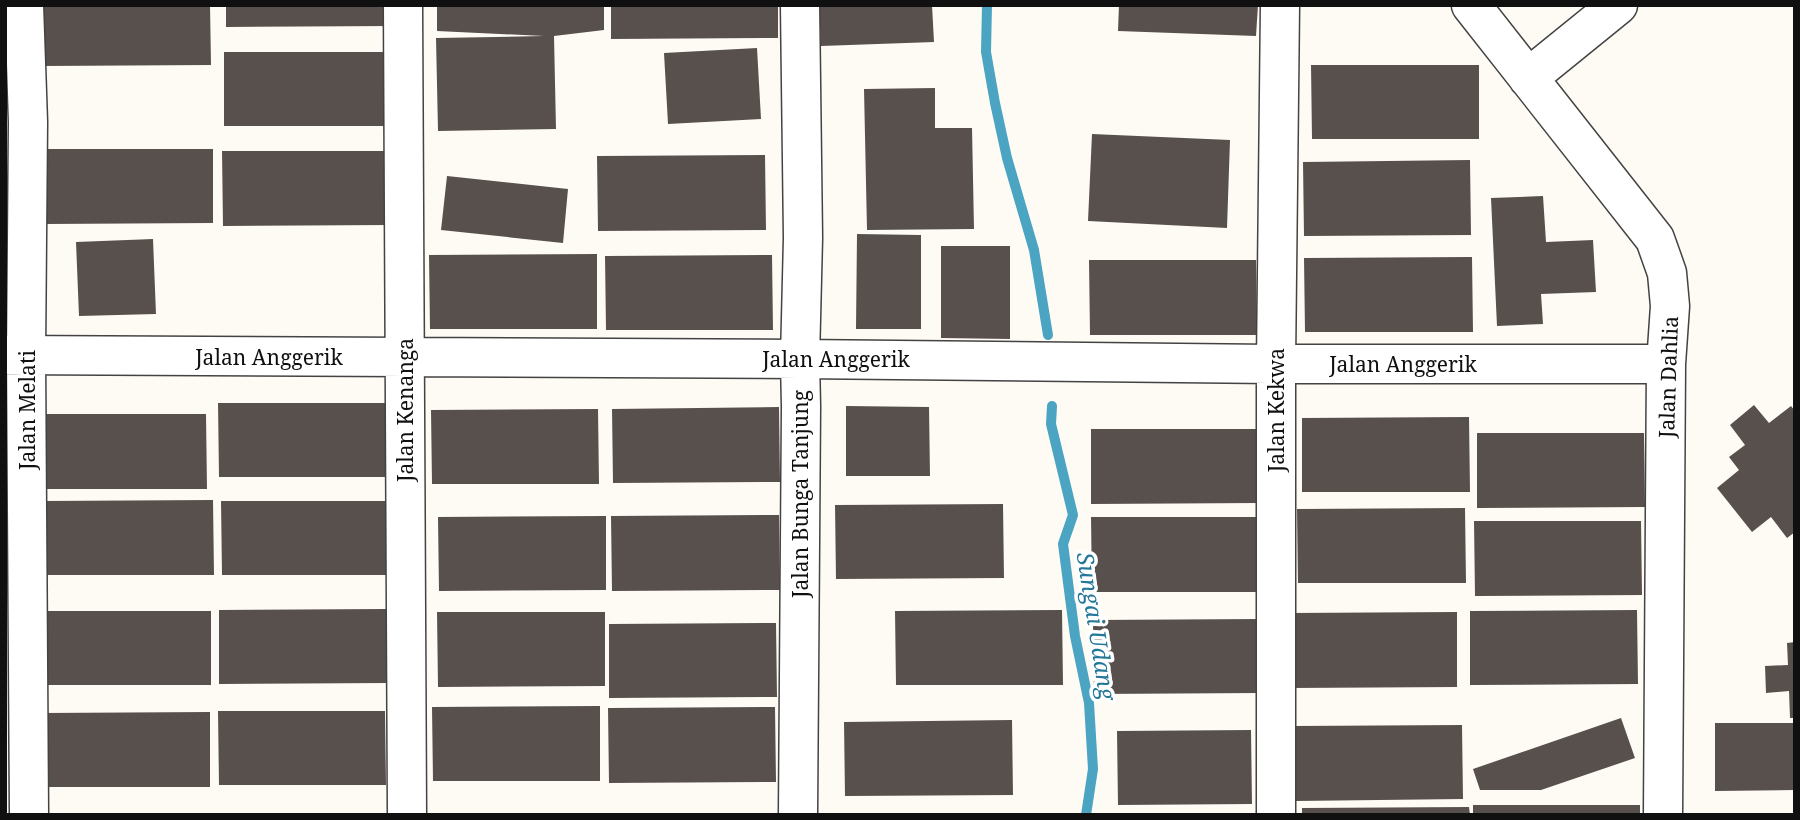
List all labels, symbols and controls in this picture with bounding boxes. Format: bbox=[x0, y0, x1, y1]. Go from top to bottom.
street label: Jalan Dahlia bbox=[1652, 315, 1684, 440]
street label: Jalan Kenanga bbox=[391, 338, 419, 483]
street label: Jalan Anggerik bbox=[194, 343, 344, 371]
street label: Jalan Anggerik bbox=[761, 345, 911, 373]
street label: Jalan Kekwa bbox=[1262, 348, 1290, 473]
street label: Jalan Melati bbox=[13, 350, 41, 471]
street label: Jalan Anggerik bbox=[1328, 350, 1478, 378]
street label: Jalan Bunga Tanjung bbox=[786, 389, 814, 599]
water label: Sungai Udang bbox=[1070, 550, 1125, 703]

